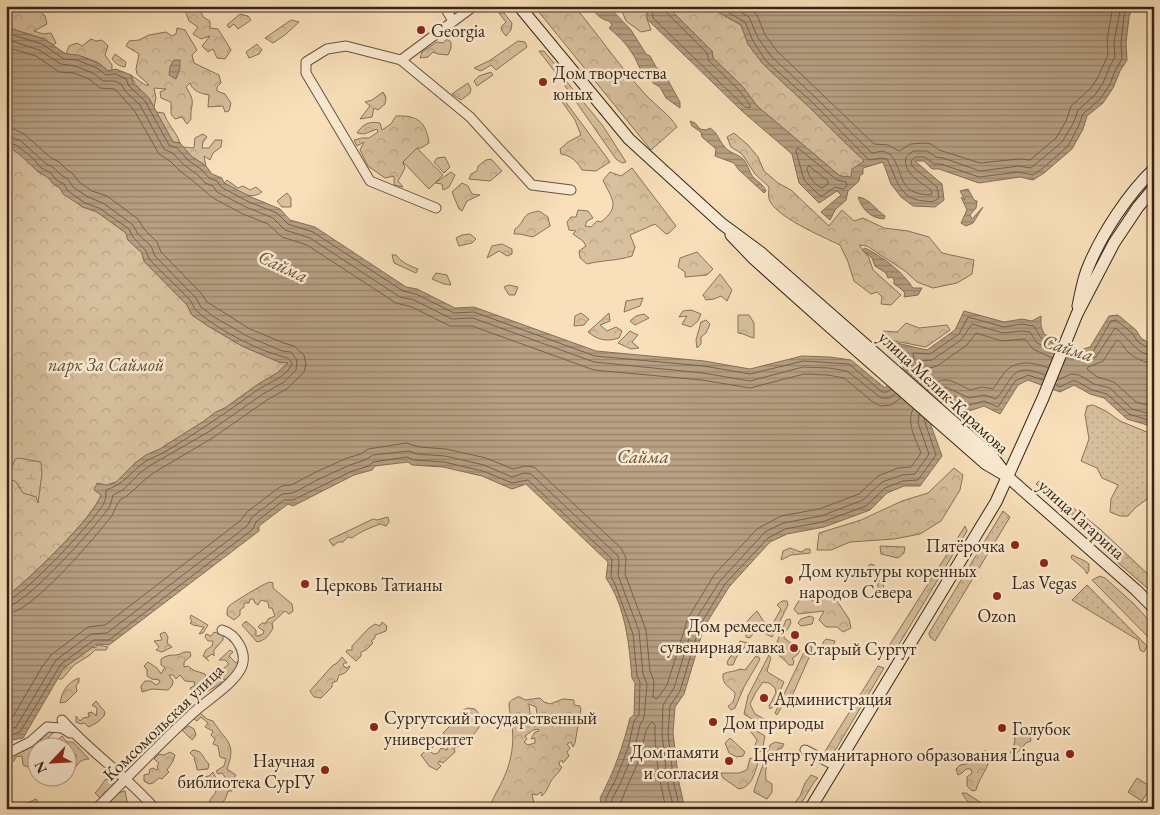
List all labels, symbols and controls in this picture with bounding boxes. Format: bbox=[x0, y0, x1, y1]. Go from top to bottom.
place label: Georgia bbox=[431, 19, 486, 42]
marker: Georgia bbox=[415, 24, 427, 36]
place label: Дом творчества юных bbox=[553, 61, 668, 105]
marker: Дом творчества юных bbox=[537, 76, 549, 88]
water label: Сайма bbox=[254, 244, 312, 288]
street label: улица Мелик-Карамова bbox=[874, 325, 1015, 459]
water label: Сайма bbox=[1039, 328, 1097, 368]
park label: парк За Саймой bbox=[48, 353, 164, 377]
water label: Сайма bbox=[617, 444, 669, 469]
street label: улица Гагарина bbox=[1034, 474, 1131, 565]
place label: Пятёрочка bbox=[926, 534, 1006, 557]
marker: Пятёрочка bbox=[1009, 539, 1021, 551]
marker: Las Vegas bbox=[1038, 557, 1050, 569]
place label: Дом культуры коренных народов Севера bbox=[799, 559, 977, 603]
place label: Las Vegas bbox=[1011, 571, 1077, 594]
place label: Церковь Татианы bbox=[315, 573, 443, 596]
marker: Дом культуры коренных народов Севера bbox=[783, 574, 795, 586]
marker: Церковь Татианы bbox=[299, 578, 311, 590]
marker: Ozon bbox=[991, 590, 1003, 602]
place label: Ozon bbox=[978, 604, 1017, 627]
place label: Дом ремесел, сувенирная лавка bbox=[660, 614, 786, 658]
marker: Дом ремесел, сувенирная лавка bbox=[789, 629, 801, 641]
place label: Старый Сургут bbox=[804, 637, 917, 660]
marker: Старый Сургут bbox=[788, 642, 800, 654]
street label: Комсомольская улица bbox=[98, 658, 229, 786]
place label: Администрация bbox=[773, 687, 892, 710]
marker: Администрация bbox=[758, 692, 770, 704]
place label: Сургутский государственный университет bbox=[384, 706, 597, 750]
place label: Дом природы bbox=[723, 711, 824, 734]
marker: Дом природы bbox=[707, 716, 719, 728]
place label: Голубок bbox=[1012, 717, 1071, 740]
marker: Сургутский государственный университет bbox=[368, 721, 380, 733]
marker: Голубок bbox=[996, 722, 1008, 734]
north arrow bbox=[28, 738, 78, 788]
place label: Дом памяти и согласия bbox=[630, 740, 719, 784]
place label: Центр гуманитарного образования Lingua bbox=[753, 743, 1061, 766]
marker: Центр гуманитарного образования Lingua bbox=[1064, 748, 1076, 760]
place label: Научная библиотека СурГУ bbox=[178, 749, 316, 793]
marker: Дом памяти и согласия bbox=[723, 755, 735, 767]
text: N bbox=[29, 758, 51, 776]
marker: Научная библиотека СурГУ bbox=[319, 764, 331, 776]

